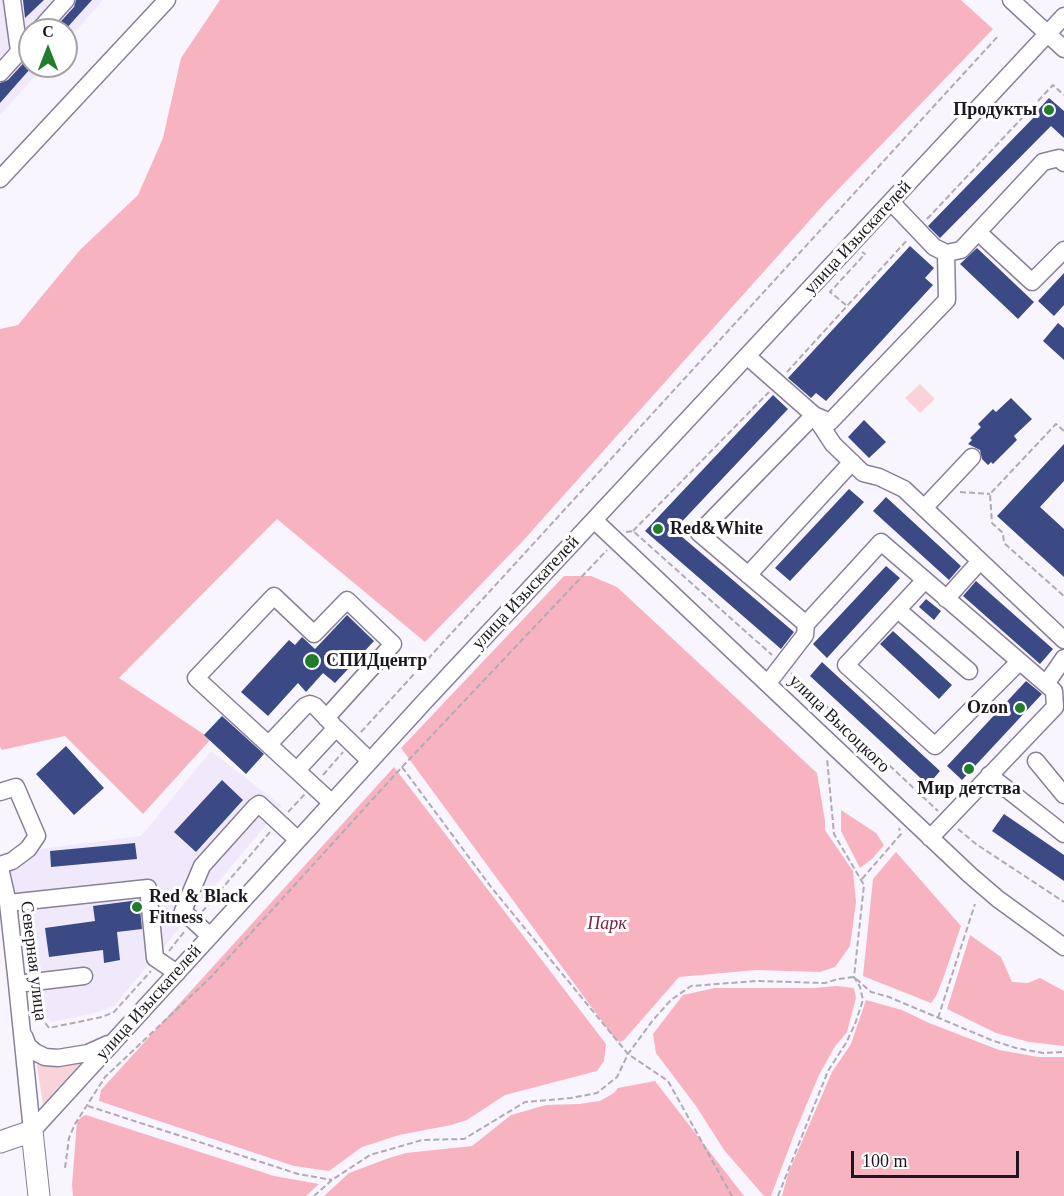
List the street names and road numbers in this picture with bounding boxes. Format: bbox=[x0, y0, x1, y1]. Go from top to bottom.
street label: улица Изыскателей bbox=[800, 177, 916, 299]
street label: улица Изыскателей bbox=[468, 532, 584, 654]
street label: улица Высоцкого bbox=[784, 670, 894, 778]
street label: Северная улица bbox=[15, 900, 51, 1022]
street label: улица Изыскателей bbox=[92, 941, 206, 1065]

